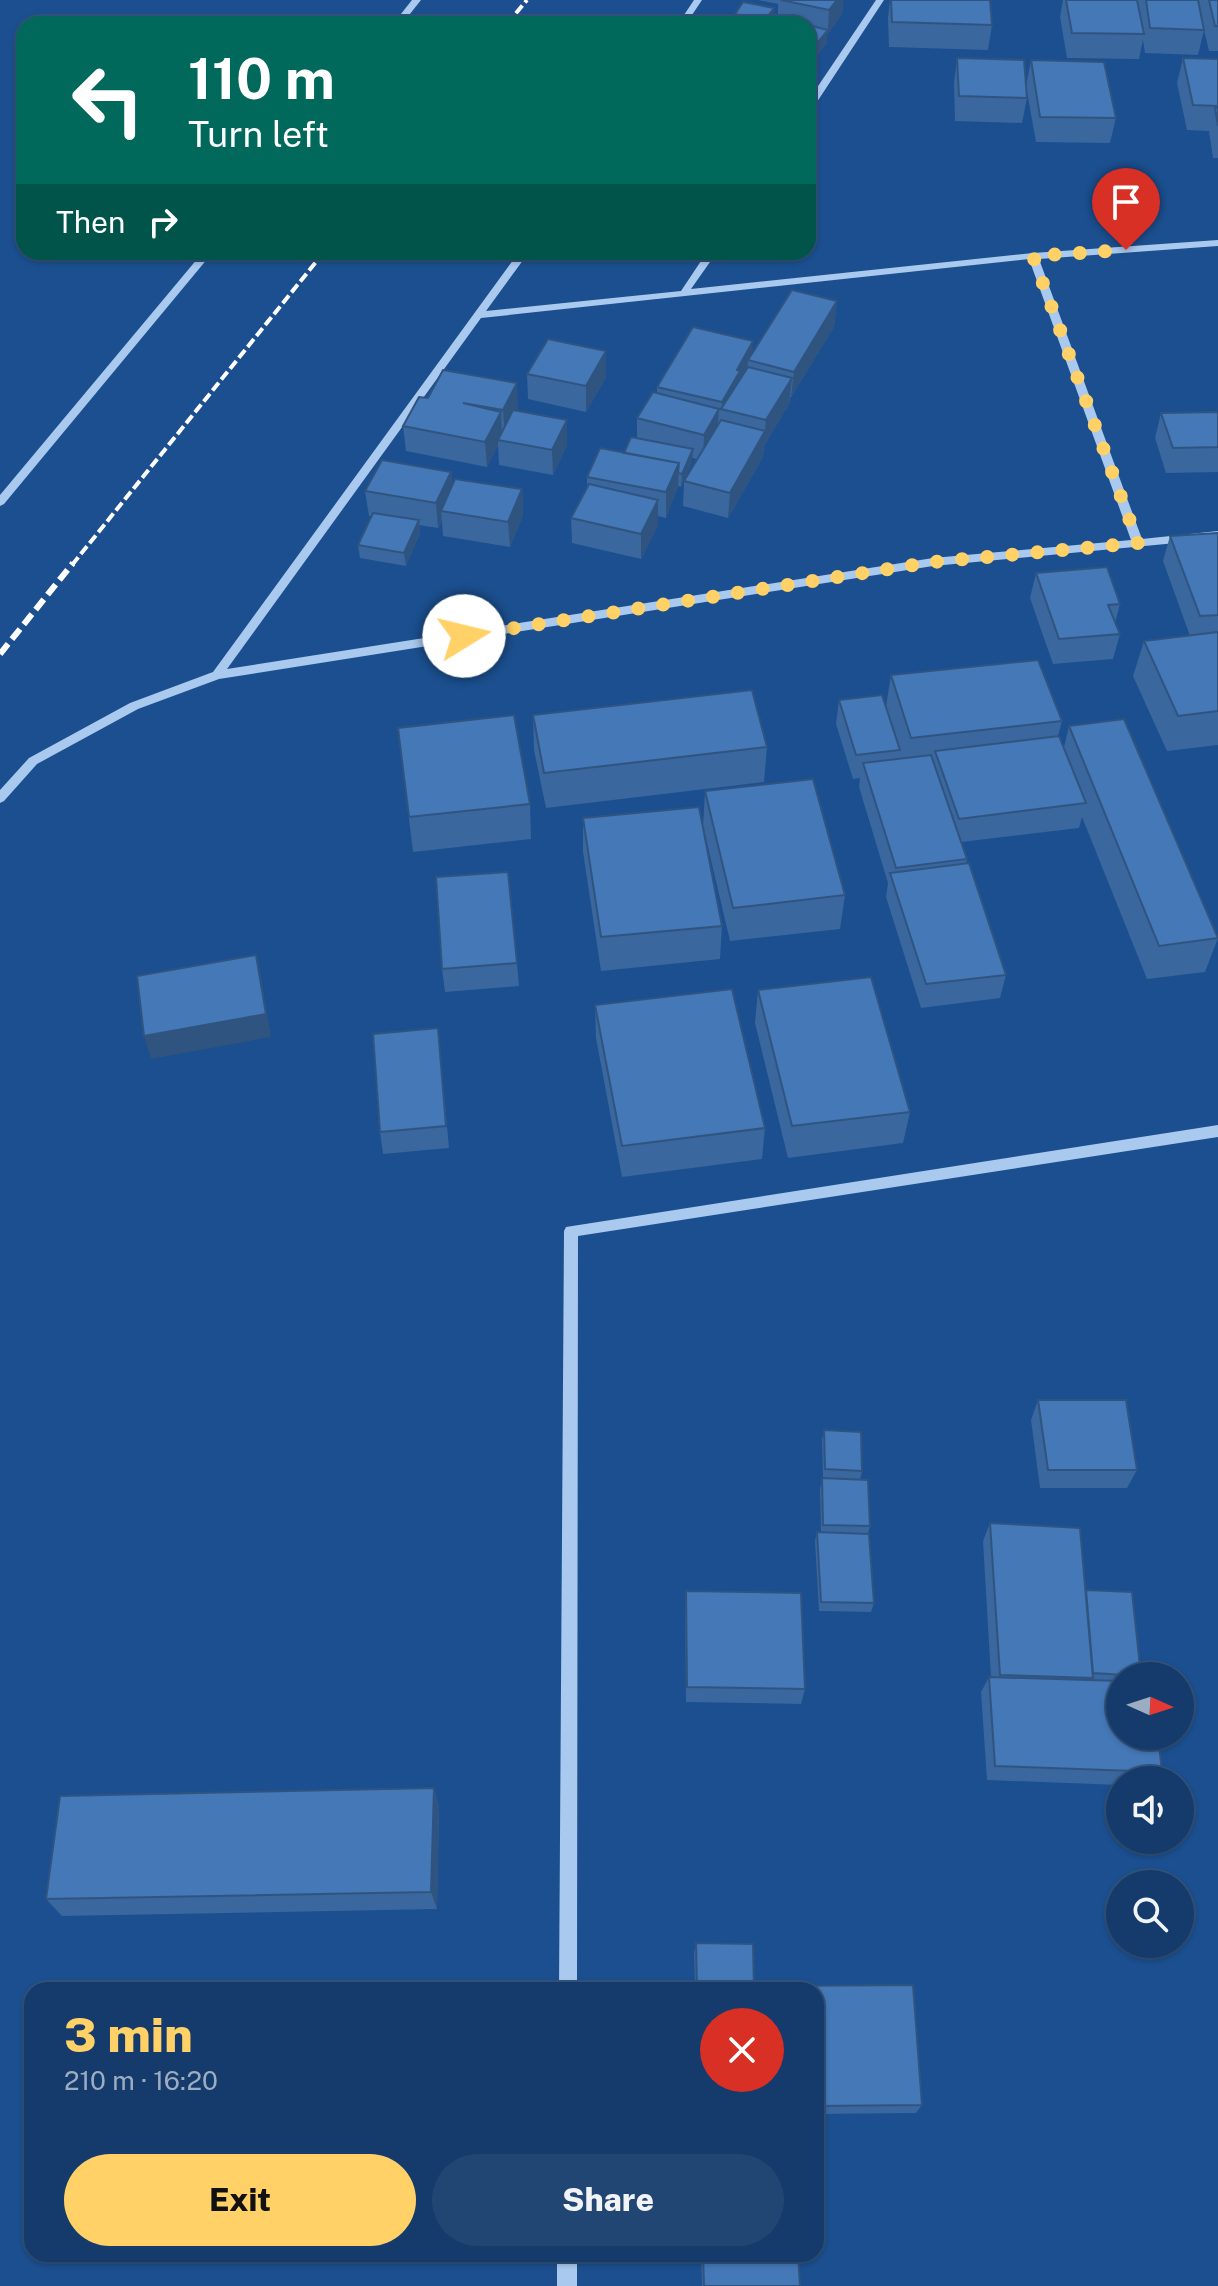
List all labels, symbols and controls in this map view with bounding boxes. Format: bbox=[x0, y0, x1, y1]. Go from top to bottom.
text: 110 m bbox=[188, 46, 335, 112]
icon: left bbox=[56, 48, 160, 152]
text: Turn left bbox=[188, 113, 329, 155]
pin bbox=[1092, 168, 1160, 250]
icon: arrive bbox=[1104, 180, 1148, 224]
icon: right bbox=[141, 200, 185, 244]
text: Then bbox=[56, 204, 125, 240]
position arrow bbox=[422, 594, 506, 678]
north arrow bbox=[1106, 1662, 1194, 1750]
map controls bbox=[1106, 1662, 1194, 1958]
button: sound bbox=[1106, 1766, 1194, 1854]
button: search bbox=[1106, 1870, 1194, 1958]
text: 3 min bbox=[64, 2006, 193, 2063]
button: close bbox=[700, 2008, 784, 2092]
text: 210 m · 16:20 bbox=[64, 2065, 218, 2096]
button: Exit bbox=[64, 2154, 416, 2246]
button: Share bbox=[432, 2154, 784, 2246]

